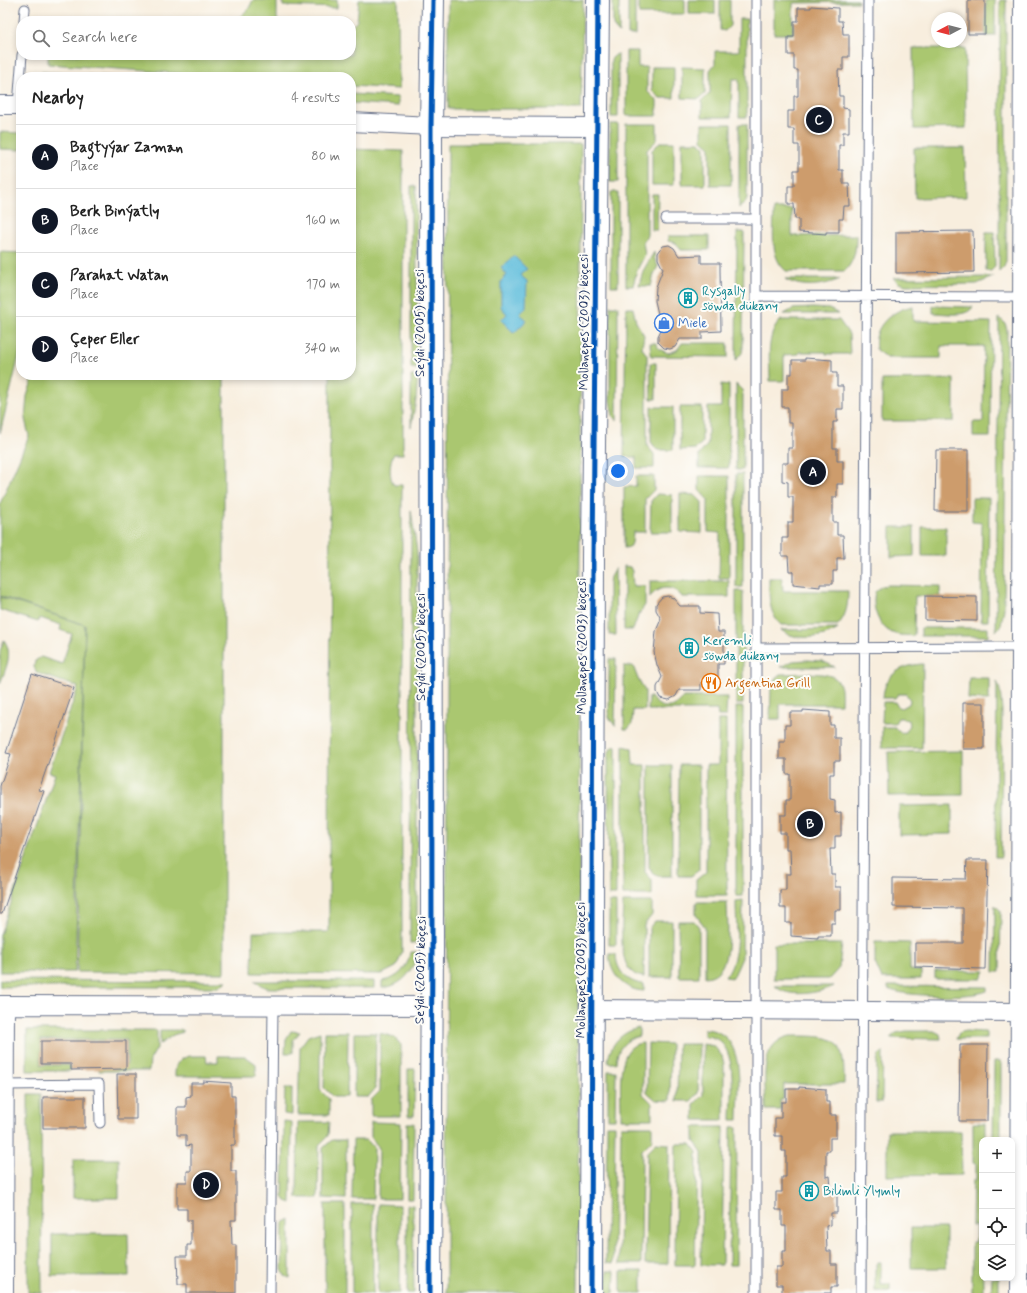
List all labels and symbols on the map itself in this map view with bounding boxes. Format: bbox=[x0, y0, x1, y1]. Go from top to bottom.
north arrow bbox=[931, 12, 967, 48]
pin: C bbox=[806, 105, 832, 135]
street label: Mollanepes (2003) köçesi bbox=[576, 254, 593, 390]
street label: Seýdi (2005) köçesi bbox=[412, 269, 429, 377]
place label: Rysgally söwda dükany bbox=[702, 283, 778, 315]
building icon: Rysgally söwda dükany bbox=[677, 287, 699, 309]
shop icon: Miele bbox=[653, 312, 675, 334]
place label: Miele bbox=[678, 315, 708, 332]
pin: A bbox=[800, 457, 826, 487]
your location bbox=[608, 461, 628, 481]
street label: Mollanepes (2003) köçesi bbox=[574, 578, 591, 714]
street label: Seýdi (2005) köçesi bbox=[413, 593, 430, 701]
place label: Keremli söwda dükany bbox=[703, 633, 779, 665]
building icon: Keremli söwda dükany bbox=[678, 637, 700, 659]
restaurant icon: Argentina Grill bbox=[700, 672, 722, 694]
place label: Argentina Grill bbox=[725, 675, 810, 694]
pin: B bbox=[797, 809, 823, 839]
street label: Mollanepes (2003) köçesi bbox=[573, 902, 590, 1038]
street label: Seýdi (2005) köçesi bbox=[412, 916, 430, 1024]
pin: D bbox=[193, 1170, 219, 1200]
building icon: Bilimli Ylymly bbox=[798, 1180, 820, 1202]
place label: Bilimli Ylymly bbox=[823, 1183, 900, 1200]

